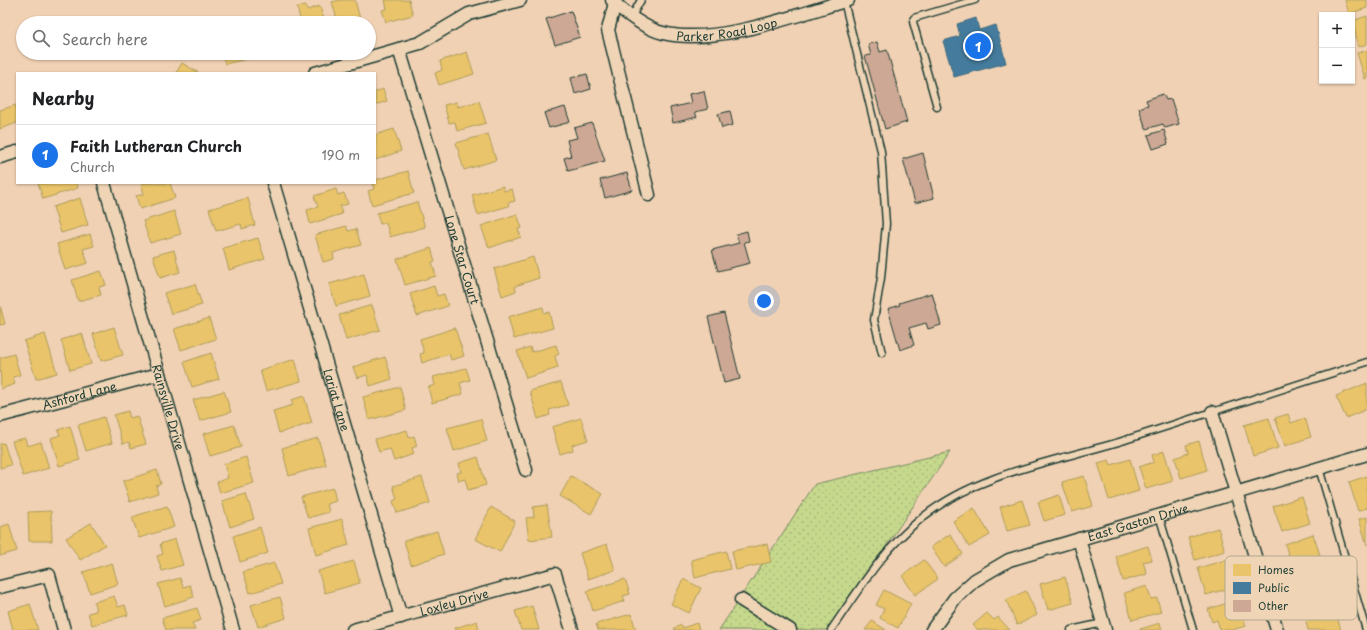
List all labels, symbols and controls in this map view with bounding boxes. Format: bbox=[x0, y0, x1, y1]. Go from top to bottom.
map controls bbox=[1319, 12, 1355, 84]
button: + bbox=[1319, 12, 1355, 48]
street label: Parker Road Loop bbox=[676, 13, 779, 45]
search box bbox=[16, 16, 376, 60]
icon: search bbox=[30, 27, 52, 49]
text: Search here bbox=[62, 27, 148, 50]
pin: 1 bbox=[965, 31, 991, 61]
button: − bbox=[1319, 48, 1355, 84]
text: Nearby bbox=[32, 85, 94, 111]
text: Faith Lutheran Church bbox=[70, 134, 242, 157]
text: 1 bbox=[42, 145, 48, 164]
text: 190 m bbox=[321, 145, 360, 164]
text: Church bbox=[70, 157, 115, 176]
street label: Lone Star Court bbox=[441, 213, 484, 306]
your location bbox=[754, 291, 774, 311]
street label: Rainsville Drive bbox=[148, 362, 190, 452]
street label: Lariat Lane bbox=[319, 366, 355, 434]
street label: Ashford Lane bbox=[40, 377, 119, 414]
street label: East Gaston Drive bbox=[1085, 498, 1190, 545]
legend bbox=[1225, 556, 1357, 620]
text: Homes bbox=[1258, 561, 1294, 578]
text: Public bbox=[1258, 579, 1289, 596]
street label: Loxley Drive bbox=[418, 584, 490, 620]
text: Other bbox=[1258, 597, 1289, 614]

